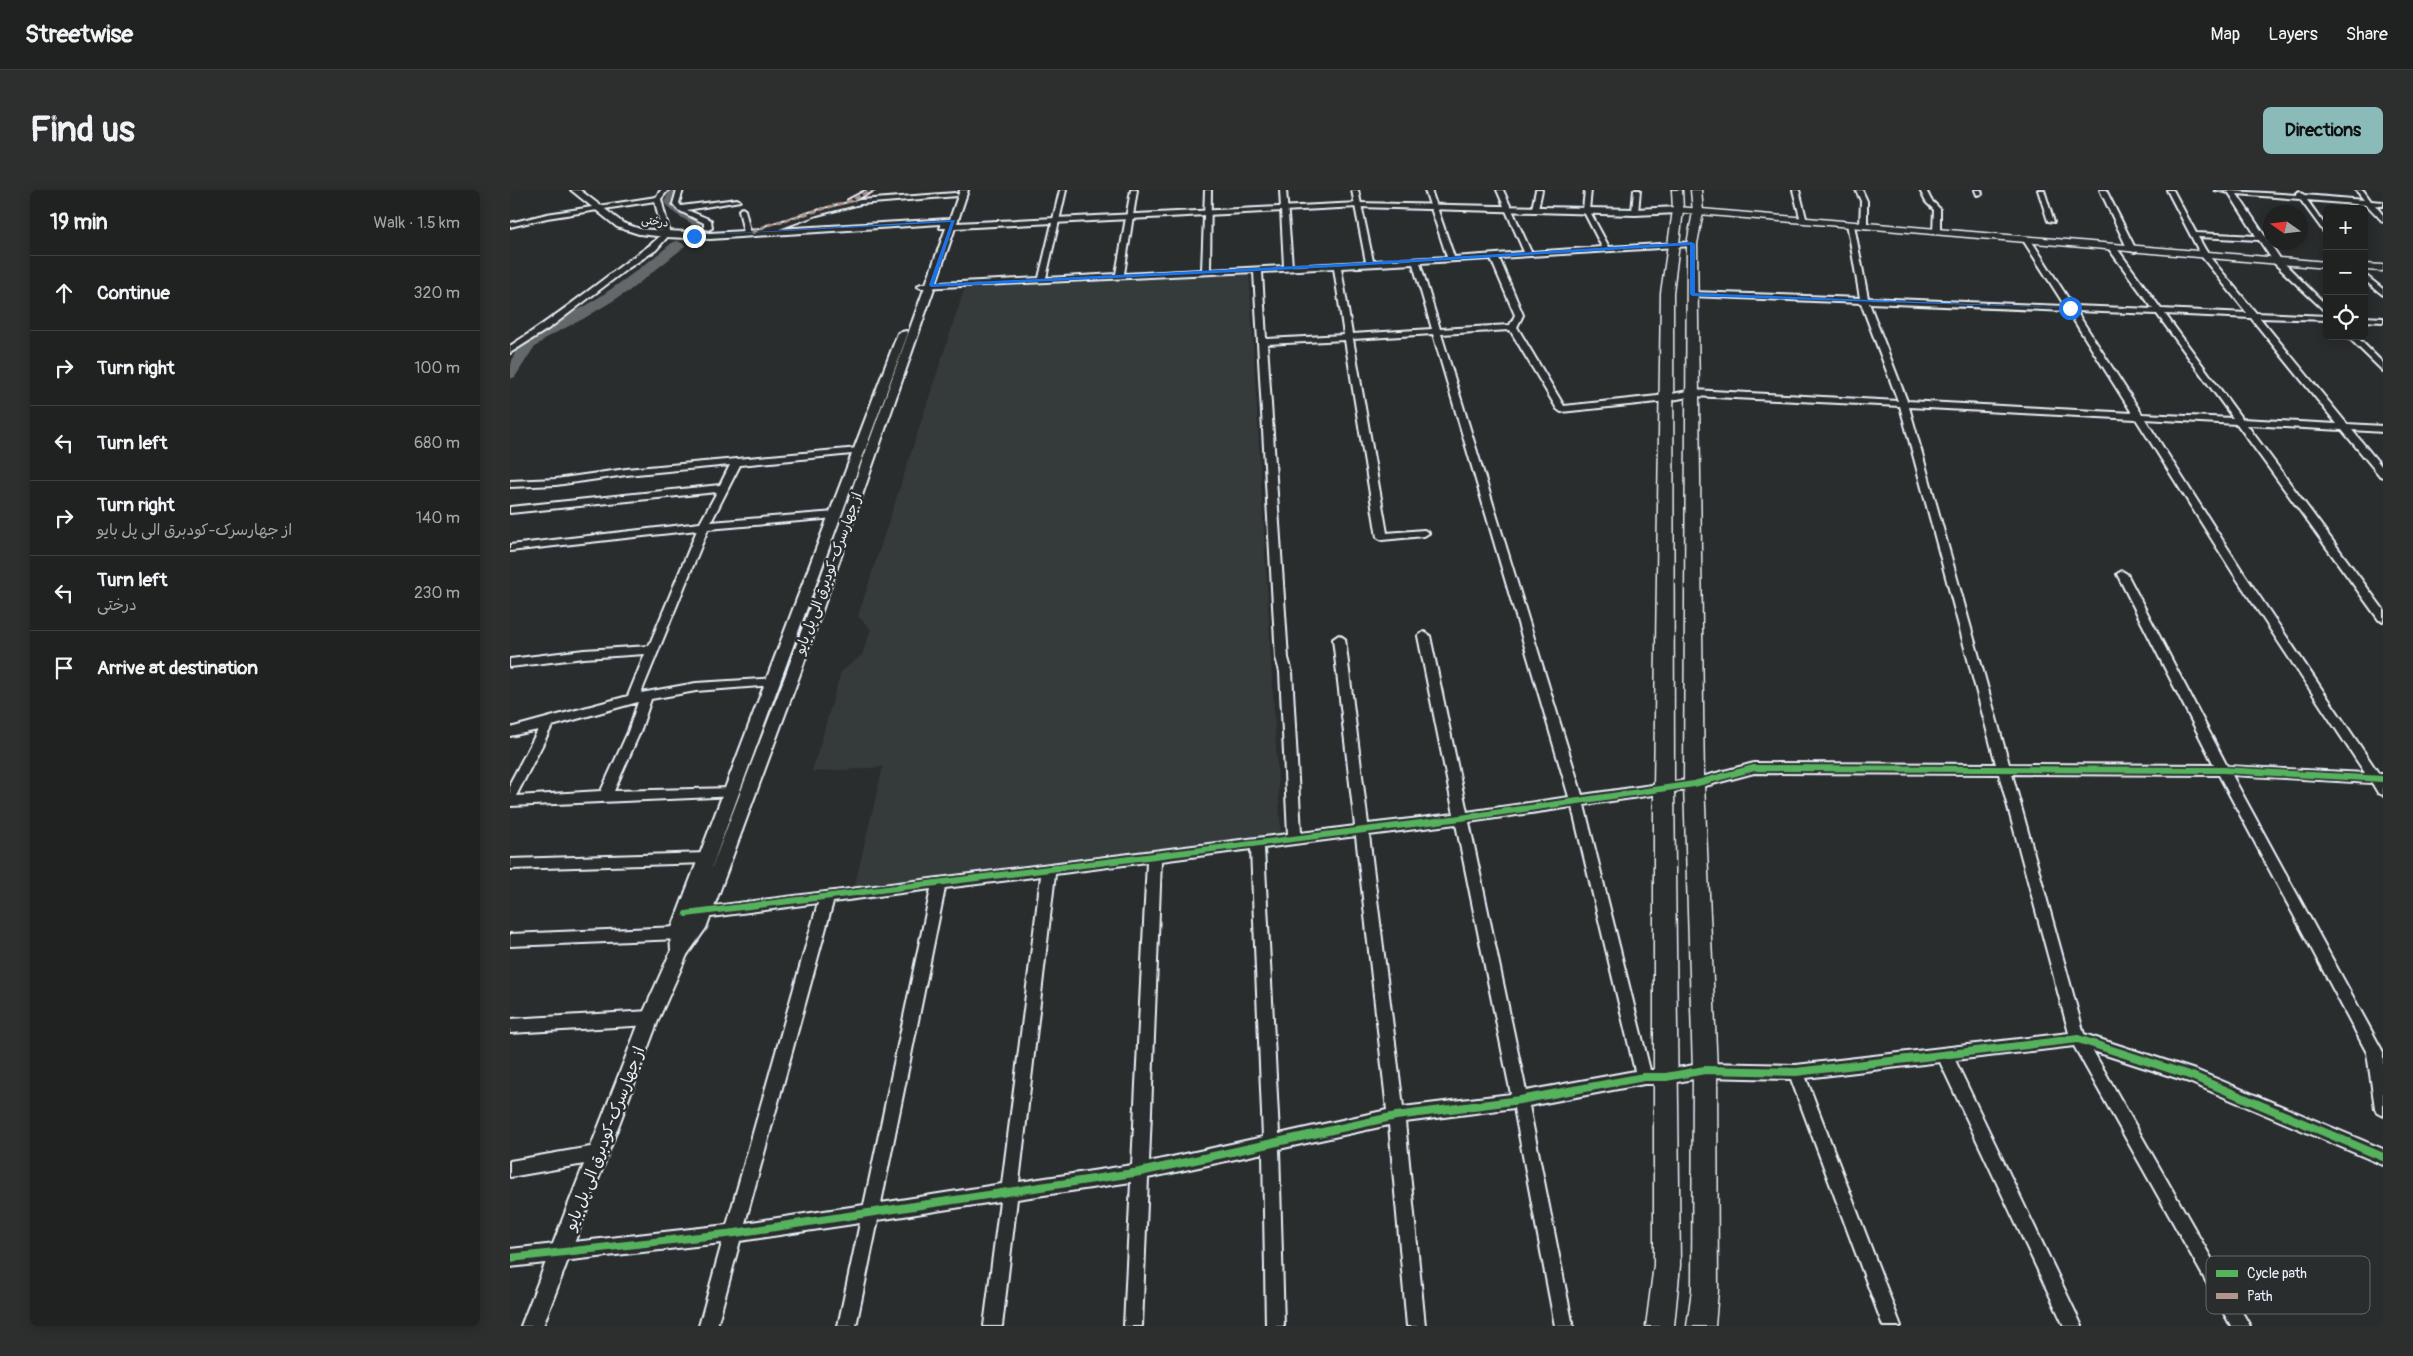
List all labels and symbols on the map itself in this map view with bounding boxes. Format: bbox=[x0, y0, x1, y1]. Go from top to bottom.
north arrow bbox=[2263, 205, 2308, 250]
street label: درختی bbox=[640, 213, 669, 231]
route end bbox=[683, 225, 706, 248]
route start bbox=[2059, 297, 2082, 320]
street label: از جهارسرک-کودبرق الی پل بایو bbox=[791, 490, 867, 658]
street label: از جهارسرک-کودبرق الی پل بایو bbox=[560, 1044, 649, 1235]
legend bbox=[2206, 1256, 2370, 1314]
text: Cycle path bbox=[2247, 1265, 2307, 1282]
text: Path bbox=[2247, 1288, 2272, 1305]

